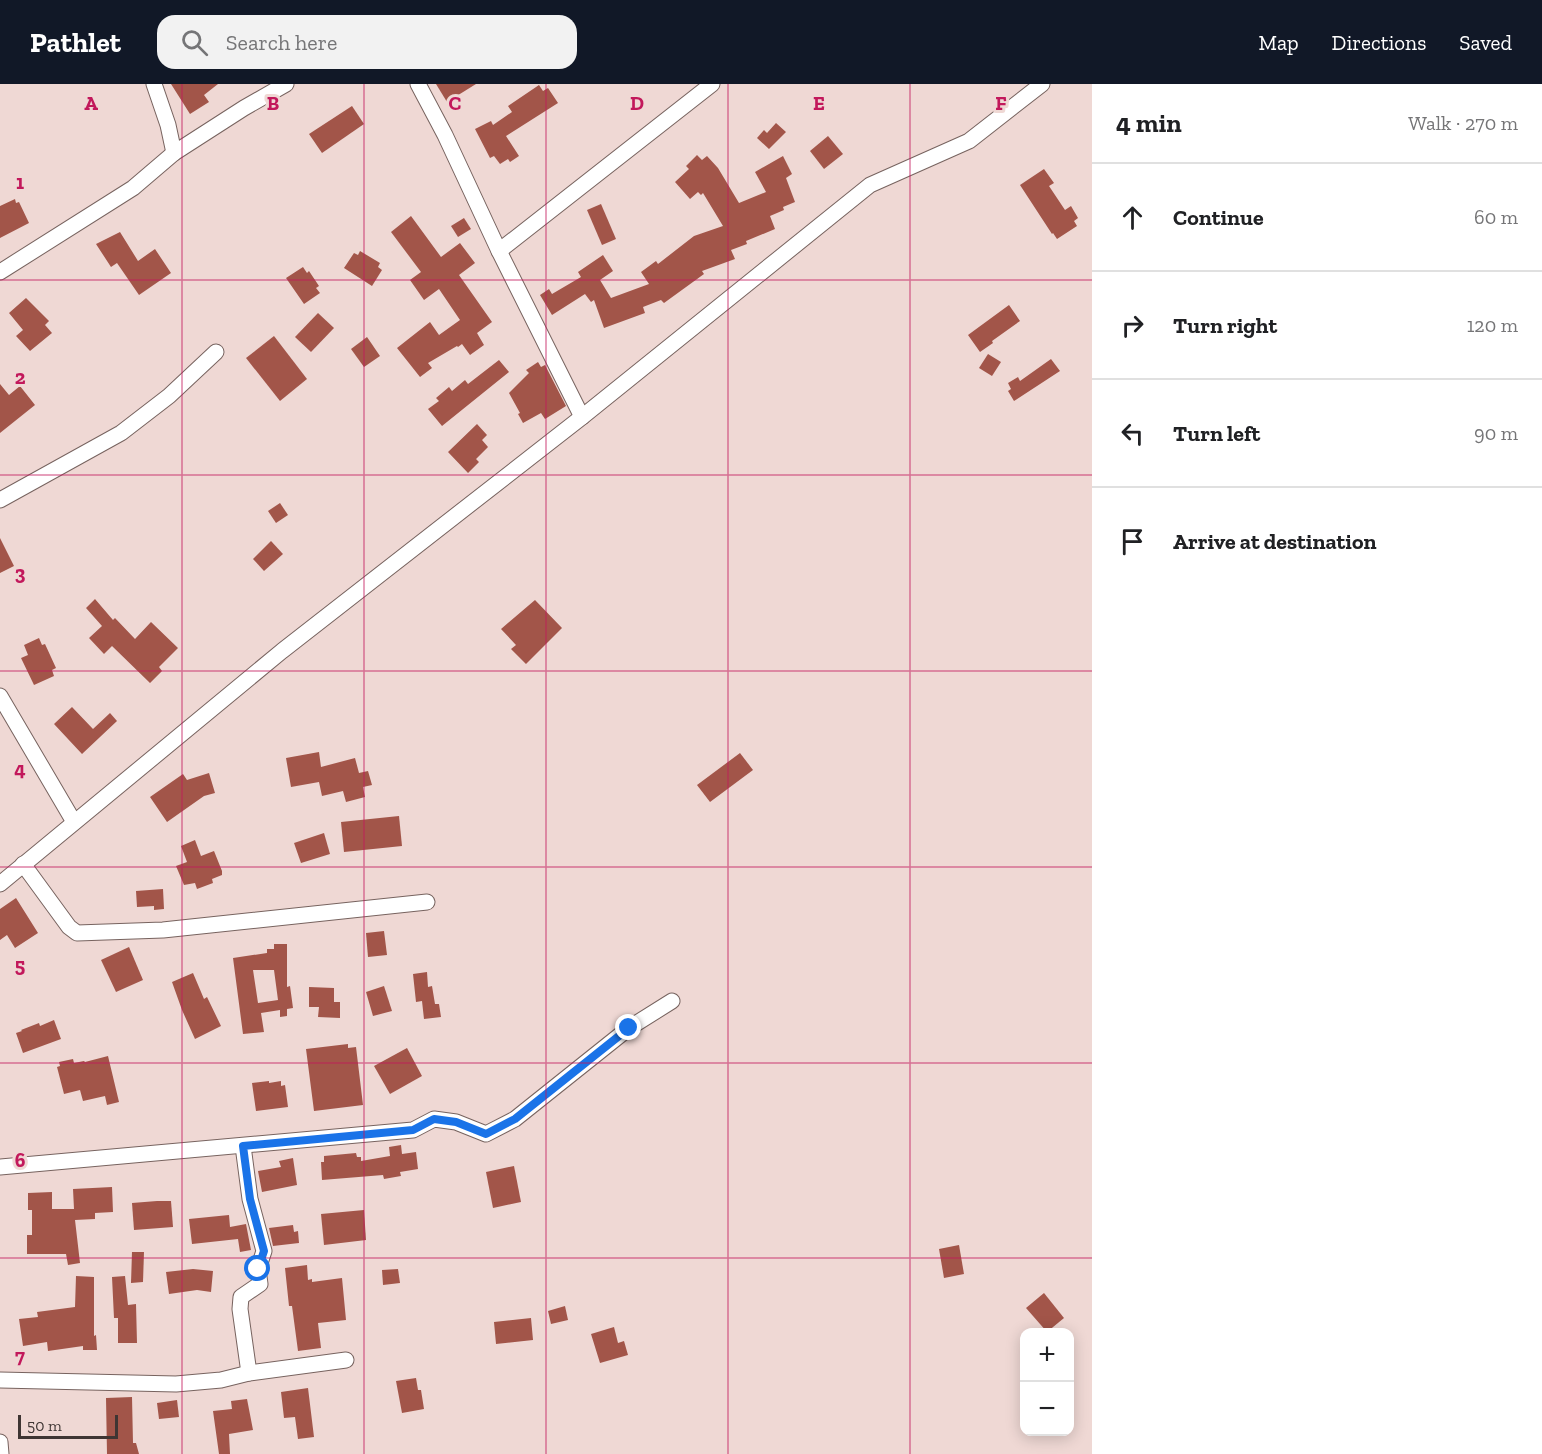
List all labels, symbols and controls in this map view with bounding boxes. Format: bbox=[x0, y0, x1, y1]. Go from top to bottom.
search box bbox=[157, 15, 577, 69]
text: Pathlet bbox=[30, 26, 121, 59]
icon: search bbox=[178, 26, 211, 59]
text: Search here bbox=[226, 29, 337, 56]
text: Map bbox=[1259, 30, 1299, 55]
text: Directions bbox=[1332, 30, 1426, 55]
text: Saved bbox=[1459, 30, 1512, 55]
text: A bbox=[84, 91, 98, 115]
text: B bbox=[267, 91, 279, 115]
text: C bbox=[449, 91, 462, 115]
text: D bbox=[630, 91, 644, 115]
text: E bbox=[813, 91, 825, 115]
text: F bbox=[995, 91, 1007, 115]
text: 4 min bbox=[1116, 107, 1182, 139]
text: Walk · 270 m bbox=[1408, 111, 1518, 135]
text: 1 bbox=[16, 170, 24, 194]
icon: ahead bbox=[1116, 201, 1149, 234]
text: Continue bbox=[1173, 204, 1264, 231]
text: 60 m bbox=[1474, 205, 1518, 229]
icon: right bbox=[1116, 309, 1149, 342]
text: Turn right bbox=[1173, 312, 1277, 339]
text: 120 m bbox=[1467, 313, 1518, 337]
text: 2 bbox=[15, 365, 26, 389]
icon: left bbox=[1116, 417, 1149, 450]
text: Turn left bbox=[1173, 420, 1260, 447]
text: 90 m bbox=[1474, 421, 1518, 445]
icon: arrive bbox=[1116, 525, 1149, 558]
text: Arrive at destination bbox=[1173, 528, 1376, 555]
text: 3 bbox=[15, 561, 26, 585]
text: 4 bbox=[14, 757, 26, 781]
text: 5 bbox=[15, 953, 25, 977]
route end bbox=[615, 1014, 641, 1040]
text: 6 bbox=[15, 1148, 26, 1172]
route start bbox=[244, 1255, 270, 1281]
map controls bbox=[1020, 1328, 1074, 1436]
button: + bbox=[1020, 1328, 1074, 1382]
text: 7 bbox=[15, 1344, 25, 1368]
button: − bbox=[1020, 1382, 1074, 1436]
scale bar bbox=[18, 1412, 118, 1440]
text: 50 m bbox=[27, 1416, 62, 1435]

